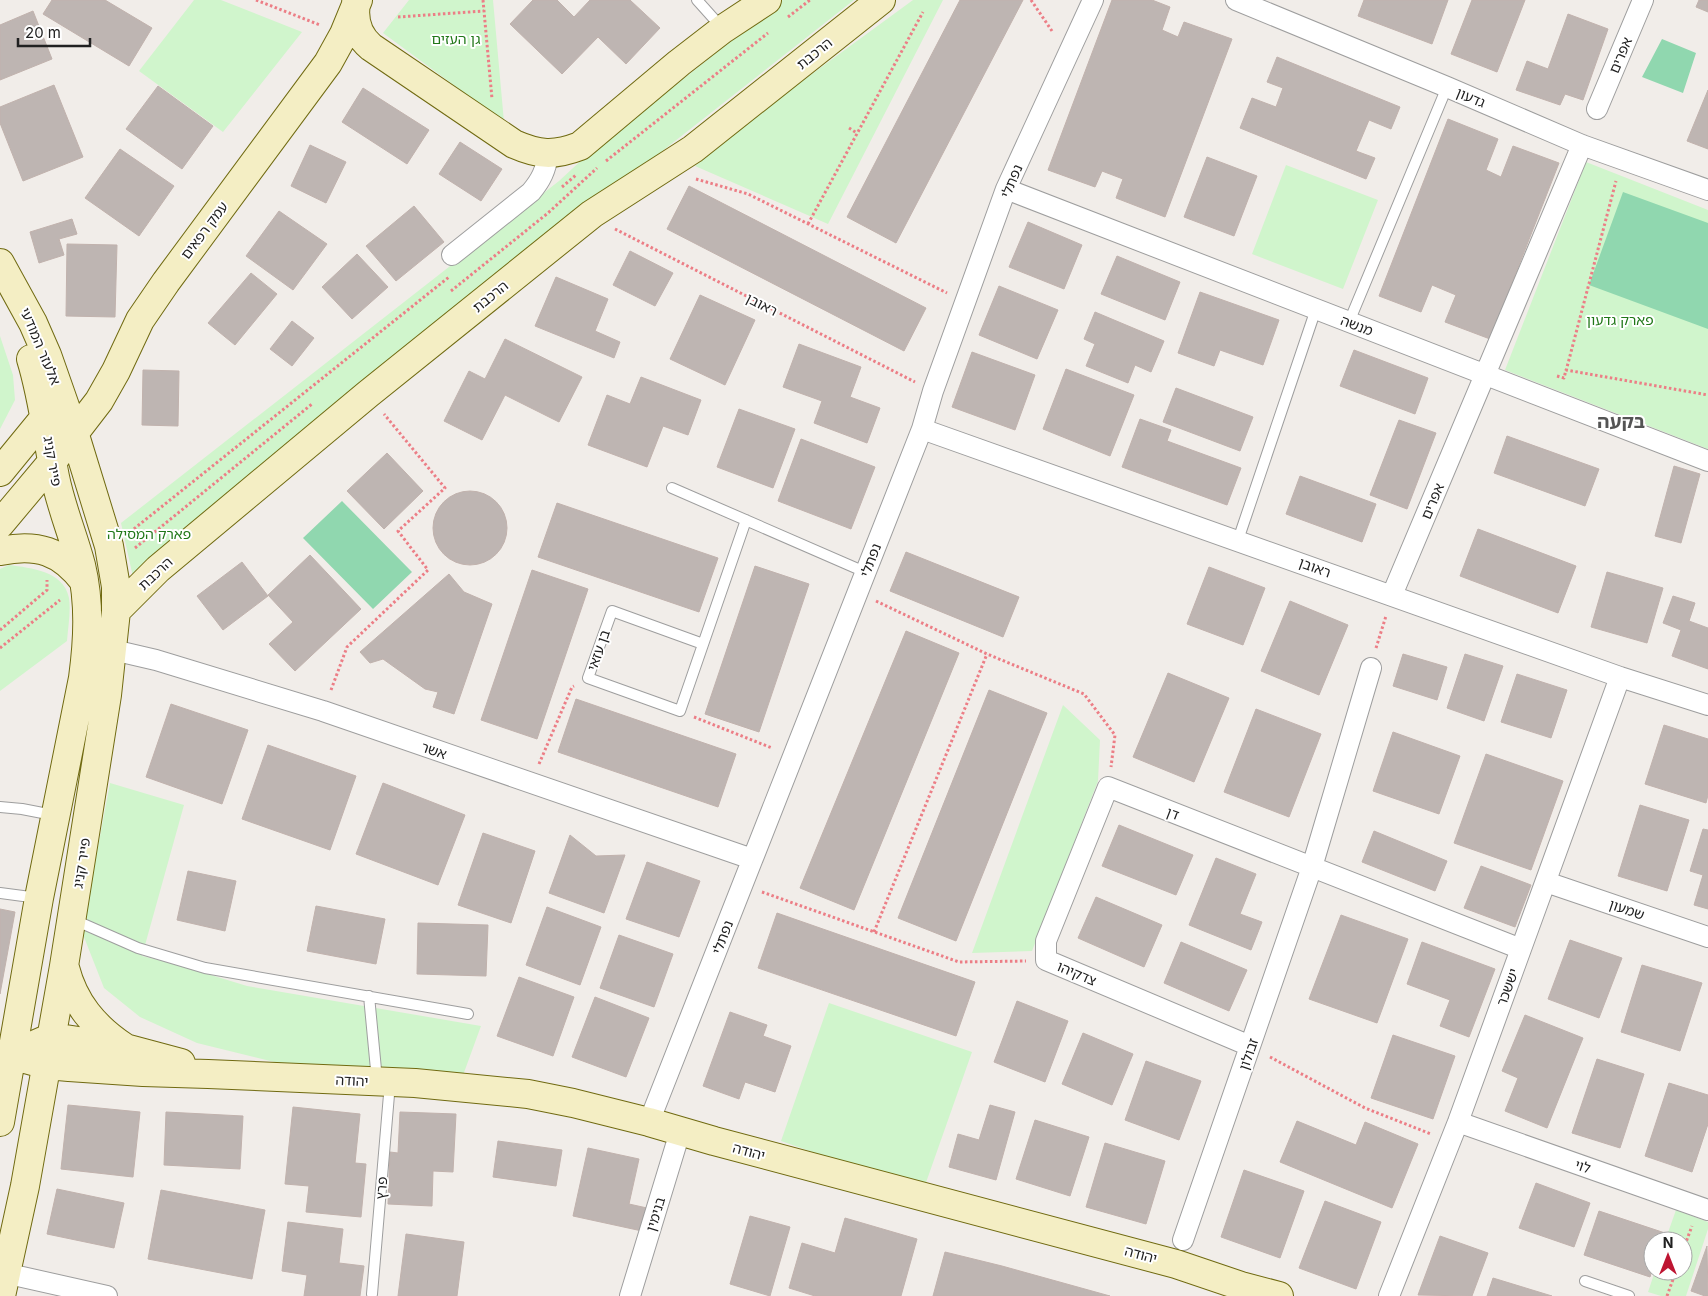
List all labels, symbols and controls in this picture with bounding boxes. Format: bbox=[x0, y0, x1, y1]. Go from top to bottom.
scale bar bbox=[18, 15, 90, 47]
text: 20 m bbox=[25, 23, 61, 42]
park label: גן העזים bbox=[432, 30, 480, 47]
street label: הרכבת bbox=[793, 34, 835, 72]
street label: אפרים bbox=[1605, 34, 1635, 76]
street label: גדעון bbox=[1454, 83, 1488, 111]
street label: נפתלי bbox=[996, 162, 1026, 200]
street label: עמק רפאים bbox=[177, 198, 231, 262]
street label: הרכבת bbox=[469, 277, 511, 315]
street label: ראובן bbox=[743, 289, 781, 319]
street label: אלעזר המודעי bbox=[17, 305, 65, 387]
street label: מנשה bbox=[1338, 311, 1376, 339]
park label: פארק גדעון bbox=[1586, 311, 1654, 328]
district label: בקעה bbox=[1597, 410, 1645, 433]
street label: פייר קניג bbox=[40, 434, 66, 488]
street label: אפרים bbox=[1417, 480, 1447, 522]
park label: פארק המסילה bbox=[107, 525, 191, 542]
street label: נפתלי bbox=[856, 541, 884, 579]
street label: הרכבת bbox=[134, 553, 176, 593]
street label: ראובן bbox=[1297, 553, 1333, 581]
street label: בן עזאי bbox=[583, 627, 613, 673]
street label: אשר bbox=[419, 738, 449, 762]
street label: דן bbox=[1164, 803, 1182, 823]
street label: פייר קניג bbox=[69, 837, 93, 889]
street label: שמעון bbox=[1607, 895, 1647, 923]
street label: נפתלי bbox=[708, 918, 736, 956]
street label: צדקיהו bbox=[1055, 957, 1099, 989]
street label: יששכר bbox=[1492, 966, 1522, 1008]
street label: זבולון bbox=[1235, 1035, 1261, 1072]
street label: יהודה bbox=[335, 1071, 369, 1089]
street label: יהודה bbox=[731, 1139, 767, 1163]
street label: לוי bbox=[1573, 1155, 1593, 1177]
street label: פרץ bbox=[372, 1176, 390, 1200]
street label: בנימין bbox=[642, 1195, 668, 1233]
north arrow bbox=[1643, 1231, 1693, 1281]
text: N bbox=[1663, 1234, 1673, 1251]
street label: יהודה bbox=[1123, 1242, 1159, 1266]

